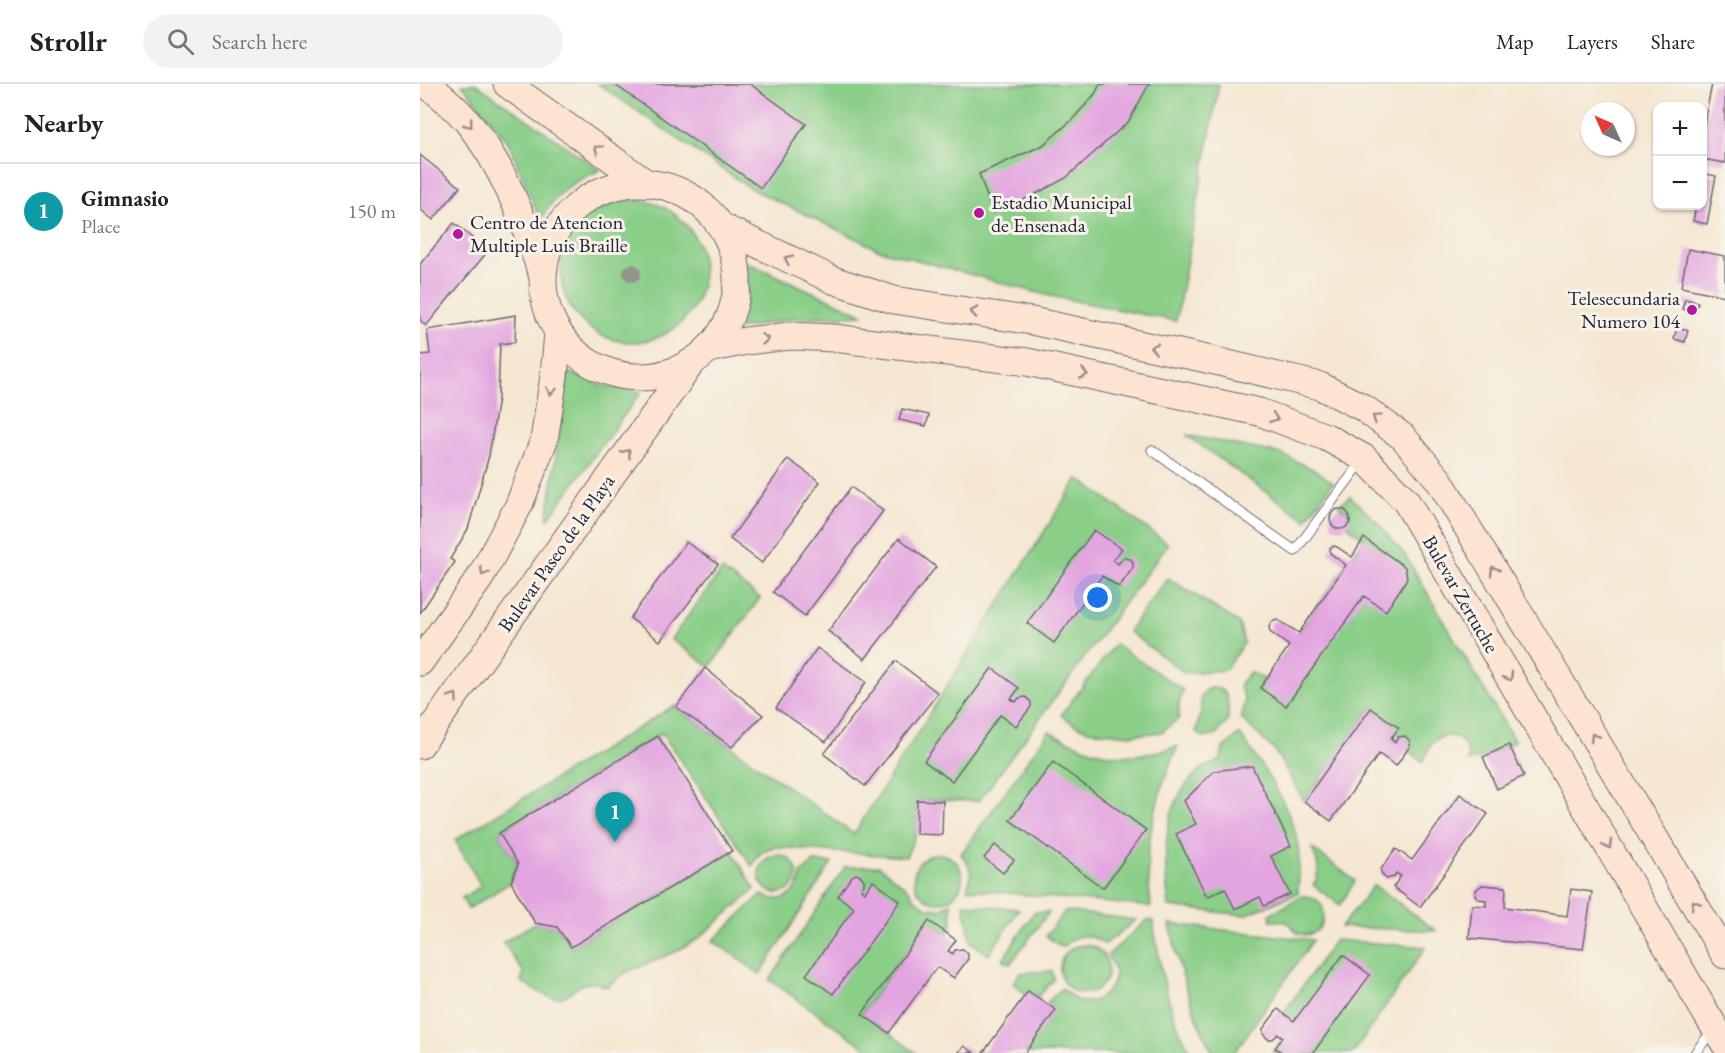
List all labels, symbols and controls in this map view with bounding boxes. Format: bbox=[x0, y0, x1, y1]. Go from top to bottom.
search box bbox=[143, 14, 563, 68]
text: Strollr bbox=[30, 23, 107, 59]
icon: search bbox=[164, 25, 197, 58]
text: Search here bbox=[212, 27, 307, 56]
text: Map bbox=[1496, 28, 1534, 55]
text: Layers bbox=[1567, 28, 1618, 55]
text: Share bbox=[1651, 28, 1695, 55]
north arrow bbox=[1581, 102, 1635, 156]
map controls bbox=[1653, 102, 1707, 210]
button: + bbox=[1653, 102, 1707, 156]
text: Nearby bbox=[24, 106, 104, 140]
one-way arrow bbox=[461, 117, 472, 128]
one-way arrow bbox=[593, 145, 604, 156]
button: − bbox=[1653, 156, 1707, 210]
text: Gimnasio bbox=[81, 184, 169, 213]
place label: Estadio Municipal de Ensenada bbox=[991, 189, 1132, 238]
text: 1 bbox=[38, 198, 49, 224]
text: 150 m bbox=[348, 198, 396, 224]
marker: Estadio Municipal de Ensenada bbox=[972, 206, 986, 220]
place label: Centro de Atencion Multiple Luis Braille bbox=[470, 209, 628, 258]
text: Place bbox=[81, 213, 120, 239]
marker: Centro de Atencion Multiple Luis Braille bbox=[451, 227, 465, 241]
one-way arrow bbox=[784, 254, 795, 266]
place label: Telesecundaria Numero 104 bbox=[1567, 285, 1680, 334]
marker: Telesecundaria Numero 104 bbox=[1685, 303, 1699, 317]
one-way arrow bbox=[970, 307, 979, 319]
one-way arrow bbox=[761, 333, 770, 346]
one-way arrow bbox=[1149, 342, 1159, 355]
one-way arrow bbox=[1079, 367, 1089, 380]
one-way arrow bbox=[546, 386, 558, 395]
one-way arrow bbox=[1268, 411, 1279, 423]
one-way arrow bbox=[1372, 414, 1383, 425]
one-way arrow bbox=[620, 448, 631, 459]
street label: Bulevar Paseo de la Playa bbox=[492, 469, 620, 637]
street label: Bulevar Zertuche bbox=[1417, 531, 1505, 658]
one-way arrow bbox=[479, 566, 491, 576]
one-way arrow bbox=[1489, 566, 1501, 576]
your location bbox=[1083, 583, 1112, 612]
one-way arrow bbox=[1502, 671, 1513, 681]
one-way arrow bbox=[447, 693, 458, 704]
one-way arrow bbox=[1590, 733, 1602, 743]
pin: 1 bbox=[596, 792, 634, 842]
one-way arrow bbox=[1600, 839, 1612, 849]
one-way arrow bbox=[1690, 900, 1702, 910]

